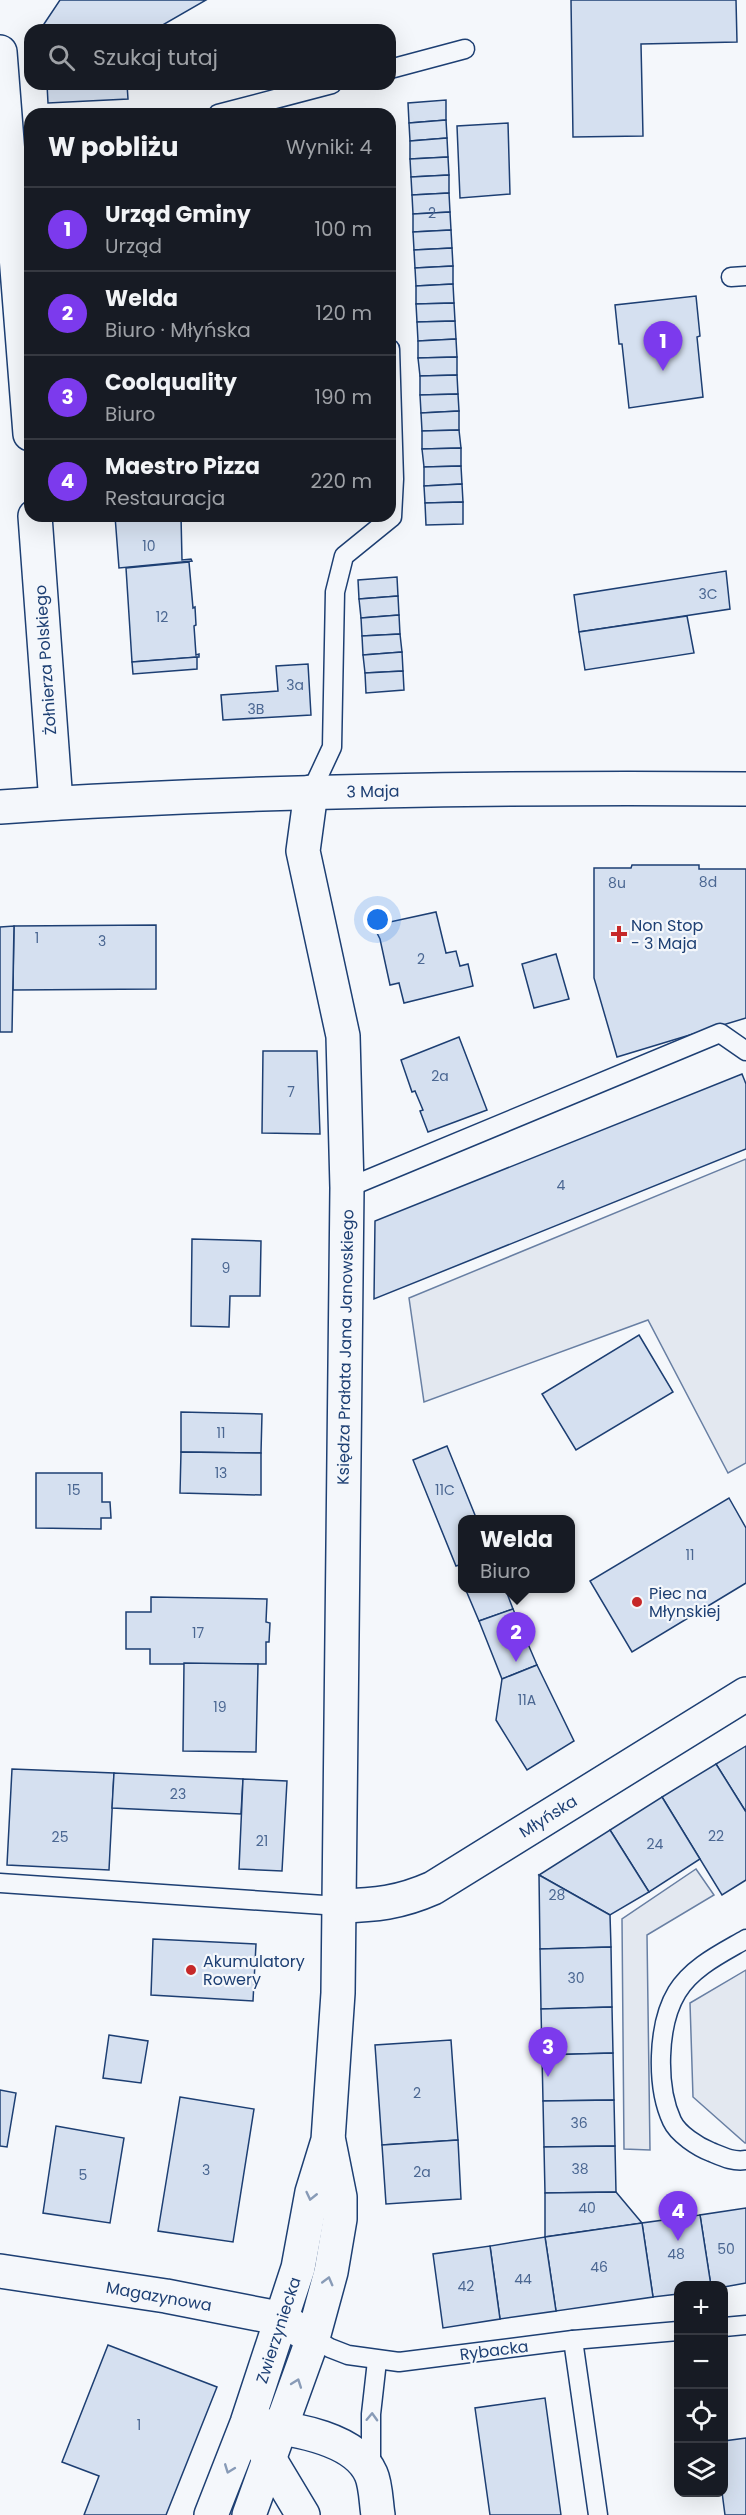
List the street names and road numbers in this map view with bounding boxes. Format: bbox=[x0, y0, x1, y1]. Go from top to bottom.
street label: Żołnierza Polskiego bbox=[29, 584, 62, 736]
street label: 3 Maja bbox=[346, 780, 400, 803]
street label: Księdza Prałata Jana Janowskiego bbox=[332, 1209, 359, 1485]
street label: Młyńska bbox=[515, 1790, 582, 1843]
street label: Zwierzyniecka bbox=[250, 2274, 307, 2386]
street label: Magazynowa bbox=[104, 2276, 214, 2317]
street label: Rybacka bbox=[458, 2335, 530, 2366]

